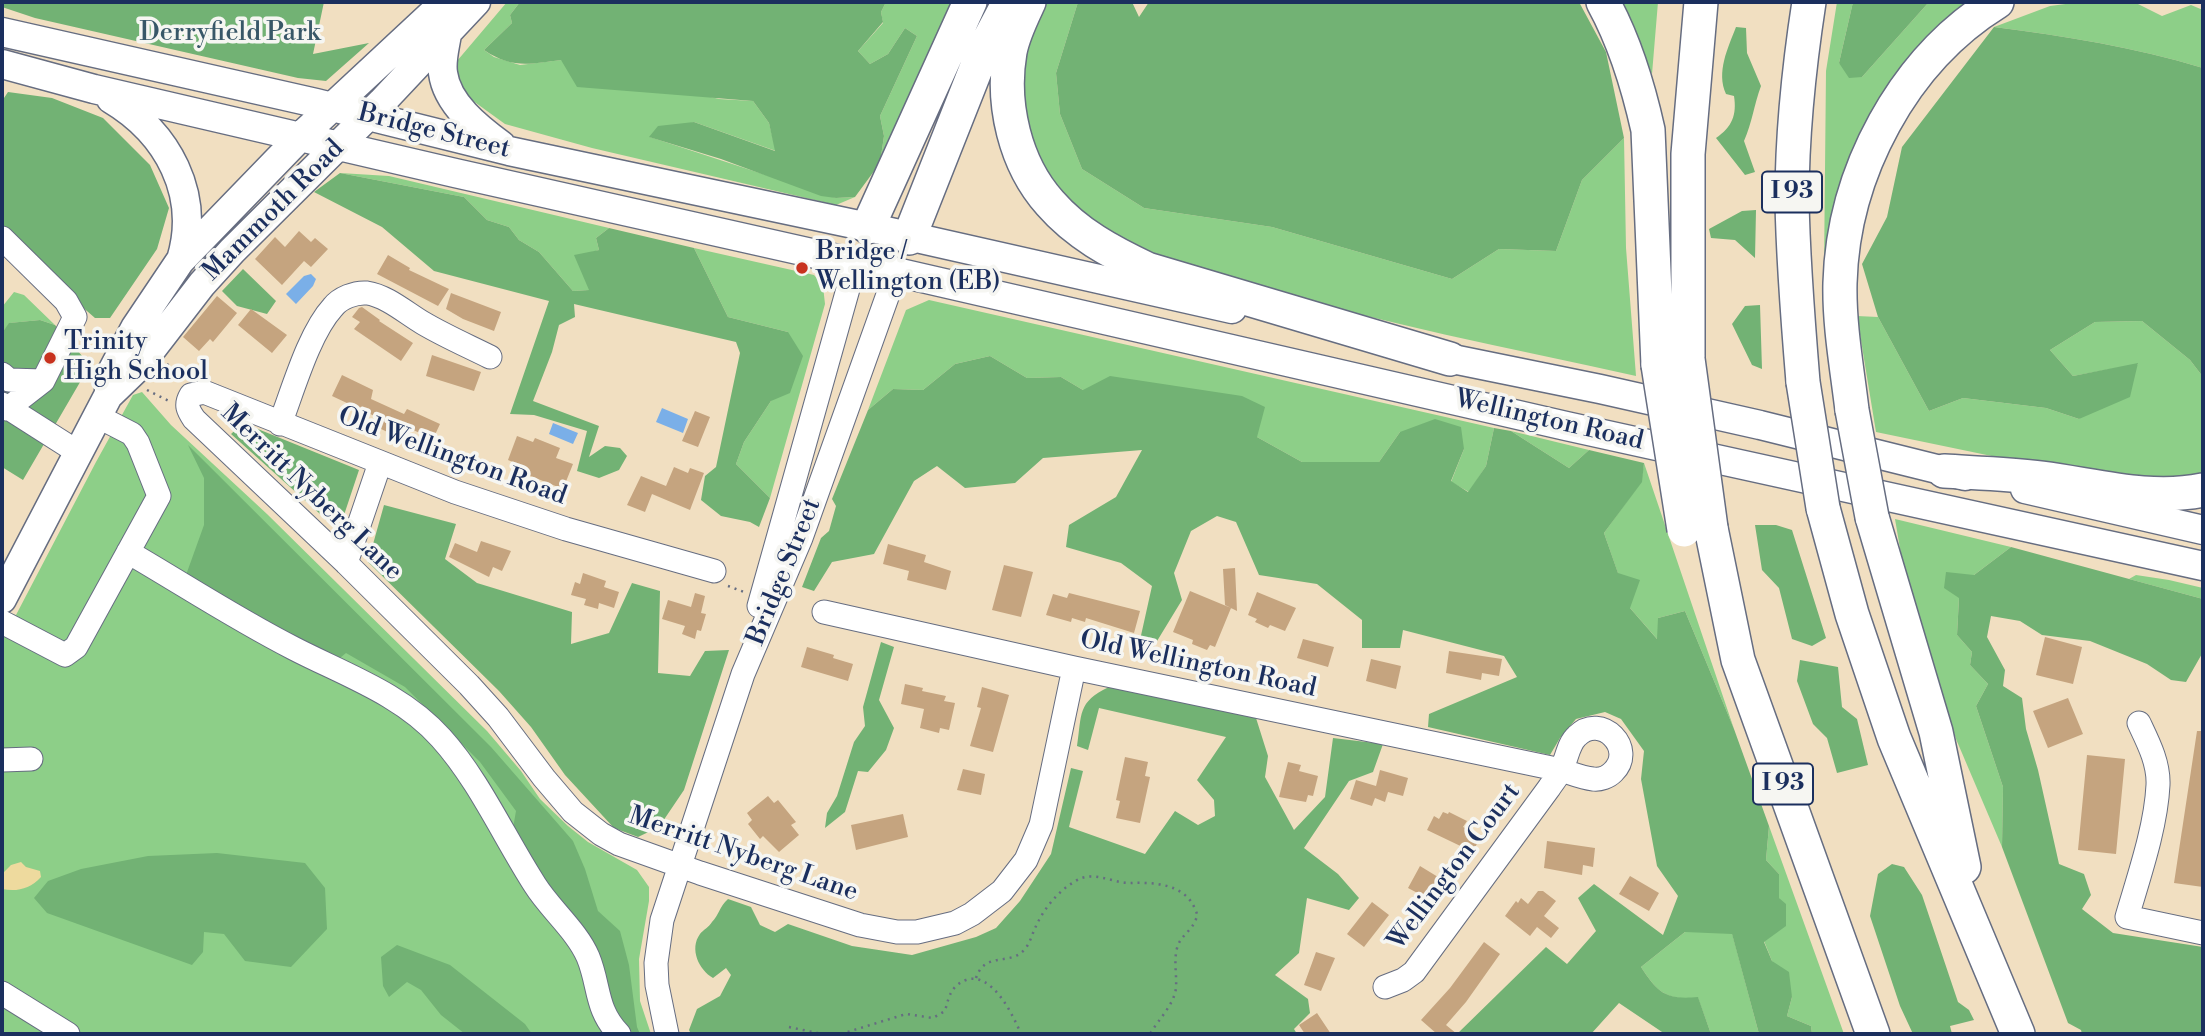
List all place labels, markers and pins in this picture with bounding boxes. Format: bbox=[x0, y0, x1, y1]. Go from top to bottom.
place label: Bridge / Wellington (EB) bbox=[816, 237, 1001, 298]
marker: Bridge / Wellington (EB) bbox=[794, 260, 810, 276]
place label: Trinity High School bbox=[64, 327, 208, 388]
marker: Trinity High School bbox=[42, 350, 58, 366]

